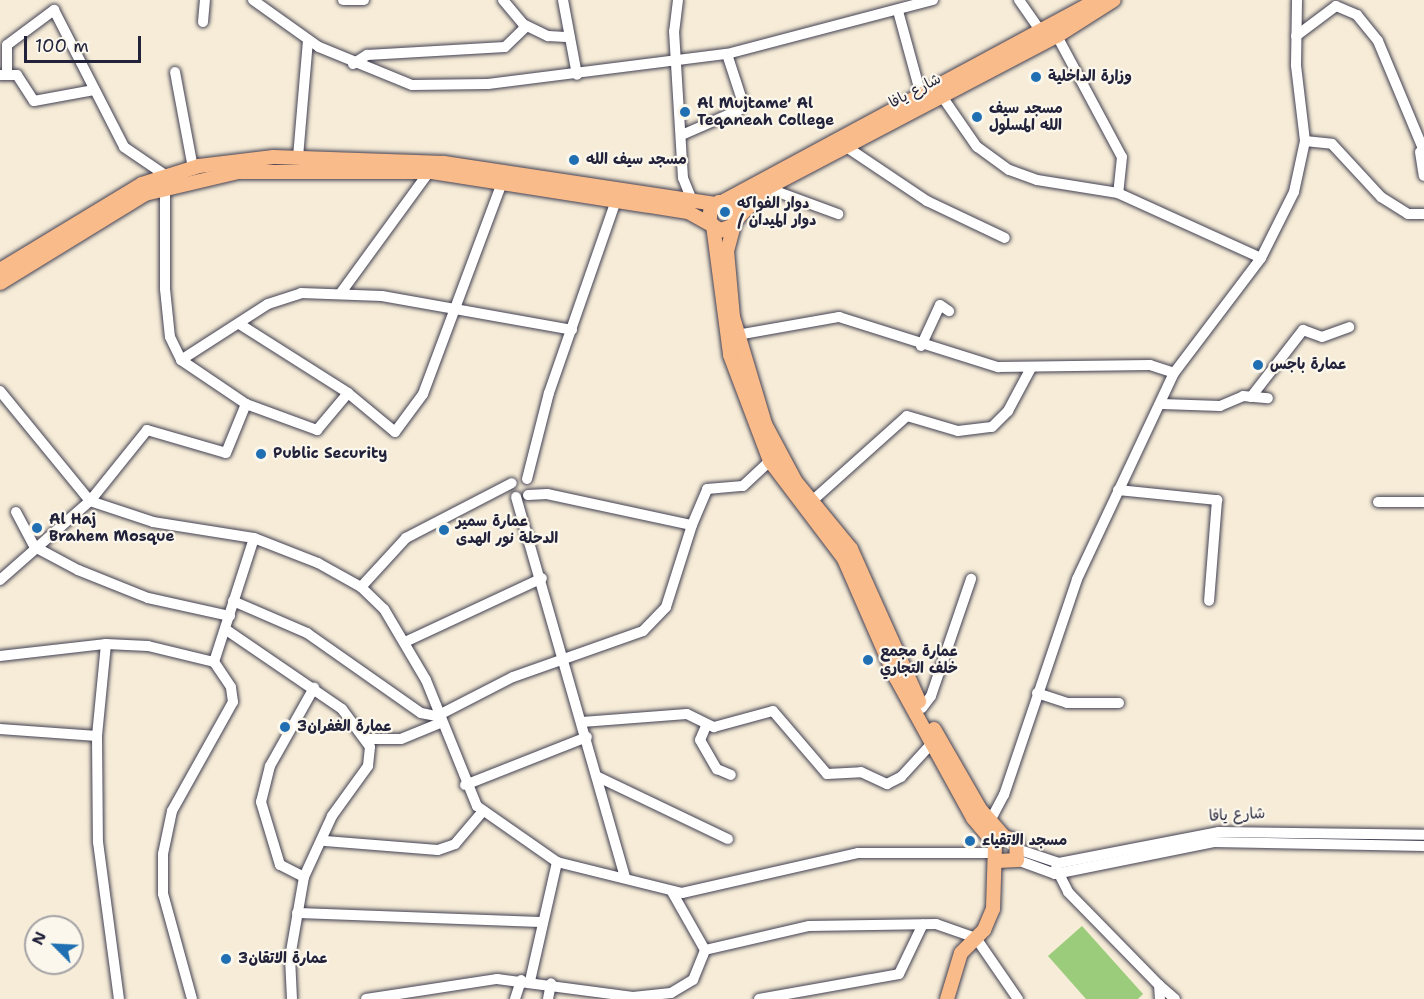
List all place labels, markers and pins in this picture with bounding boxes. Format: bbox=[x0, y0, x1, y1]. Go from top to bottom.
place label: وزارة الداخلية bbox=[1048, 68, 1132, 86]
marker: وزارة الداخلية bbox=[1029, 70, 1043, 84]
place label: Al Mujtame' Al Teqaneah College bbox=[697, 94, 834, 129]
place label: مسجد سيف الله المسلول bbox=[989, 99, 1063, 134]
marker: Al Mujtame' Al Teqaneah College bbox=[678, 105, 692, 119]
marker: مسجد سيف الله المسلول bbox=[970, 110, 984, 124]
place label: مسجد سيف الله bbox=[586, 151, 687, 169]
marker: مسجد سيف الله bbox=[567, 153, 581, 167]
place label: دوار الفواكه / دوار الميدان bbox=[737, 194, 816, 229]
marker: دوار الفواكه / دوار الميدان bbox=[718, 205, 732, 219]
place label: عمارة باجس bbox=[1270, 356, 1347, 374]
marker: عمارة باجس bbox=[1251, 358, 1265, 372]
place label: Public Security bbox=[273, 445, 387, 463]
marker: Public Security bbox=[254, 447, 268, 461]
place label: Al Haj Brahem Mosque bbox=[49, 510, 174, 545]
place label: عمارة سمير الدحلة نور الهدى bbox=[456, 512, 558, 547]
marker: Al Haj Brahem Mosque bbox=[30, 521, 44, 535]
marker: عمارة سمير الدحلة نور الهدى bbox=[437, 523, 451, 537]
place label: عمارة مجمع خلف التجاري bbox=[880, 642, 958, 677]
marker: عمارة مجمع خلف التجاري bbox=[861, 653, 875, 667]
place label: عمارة الغفران3 bbox=[297, 718, 392, 736]
marker: عمارة الغفران3 bbox=[278, 720, 292, 734]
place label: مسجد الاتقياء bbox=[982, 832, 1067, 850]
marker: مسجد الاتقياء bbox=[963, 834, 977, 848]
place label: عمارة الاتقان3 bbox=[238, 950, 328, 968]
marker: عمارة الاتقان3 bbox=[219, 952, 233, 966]

